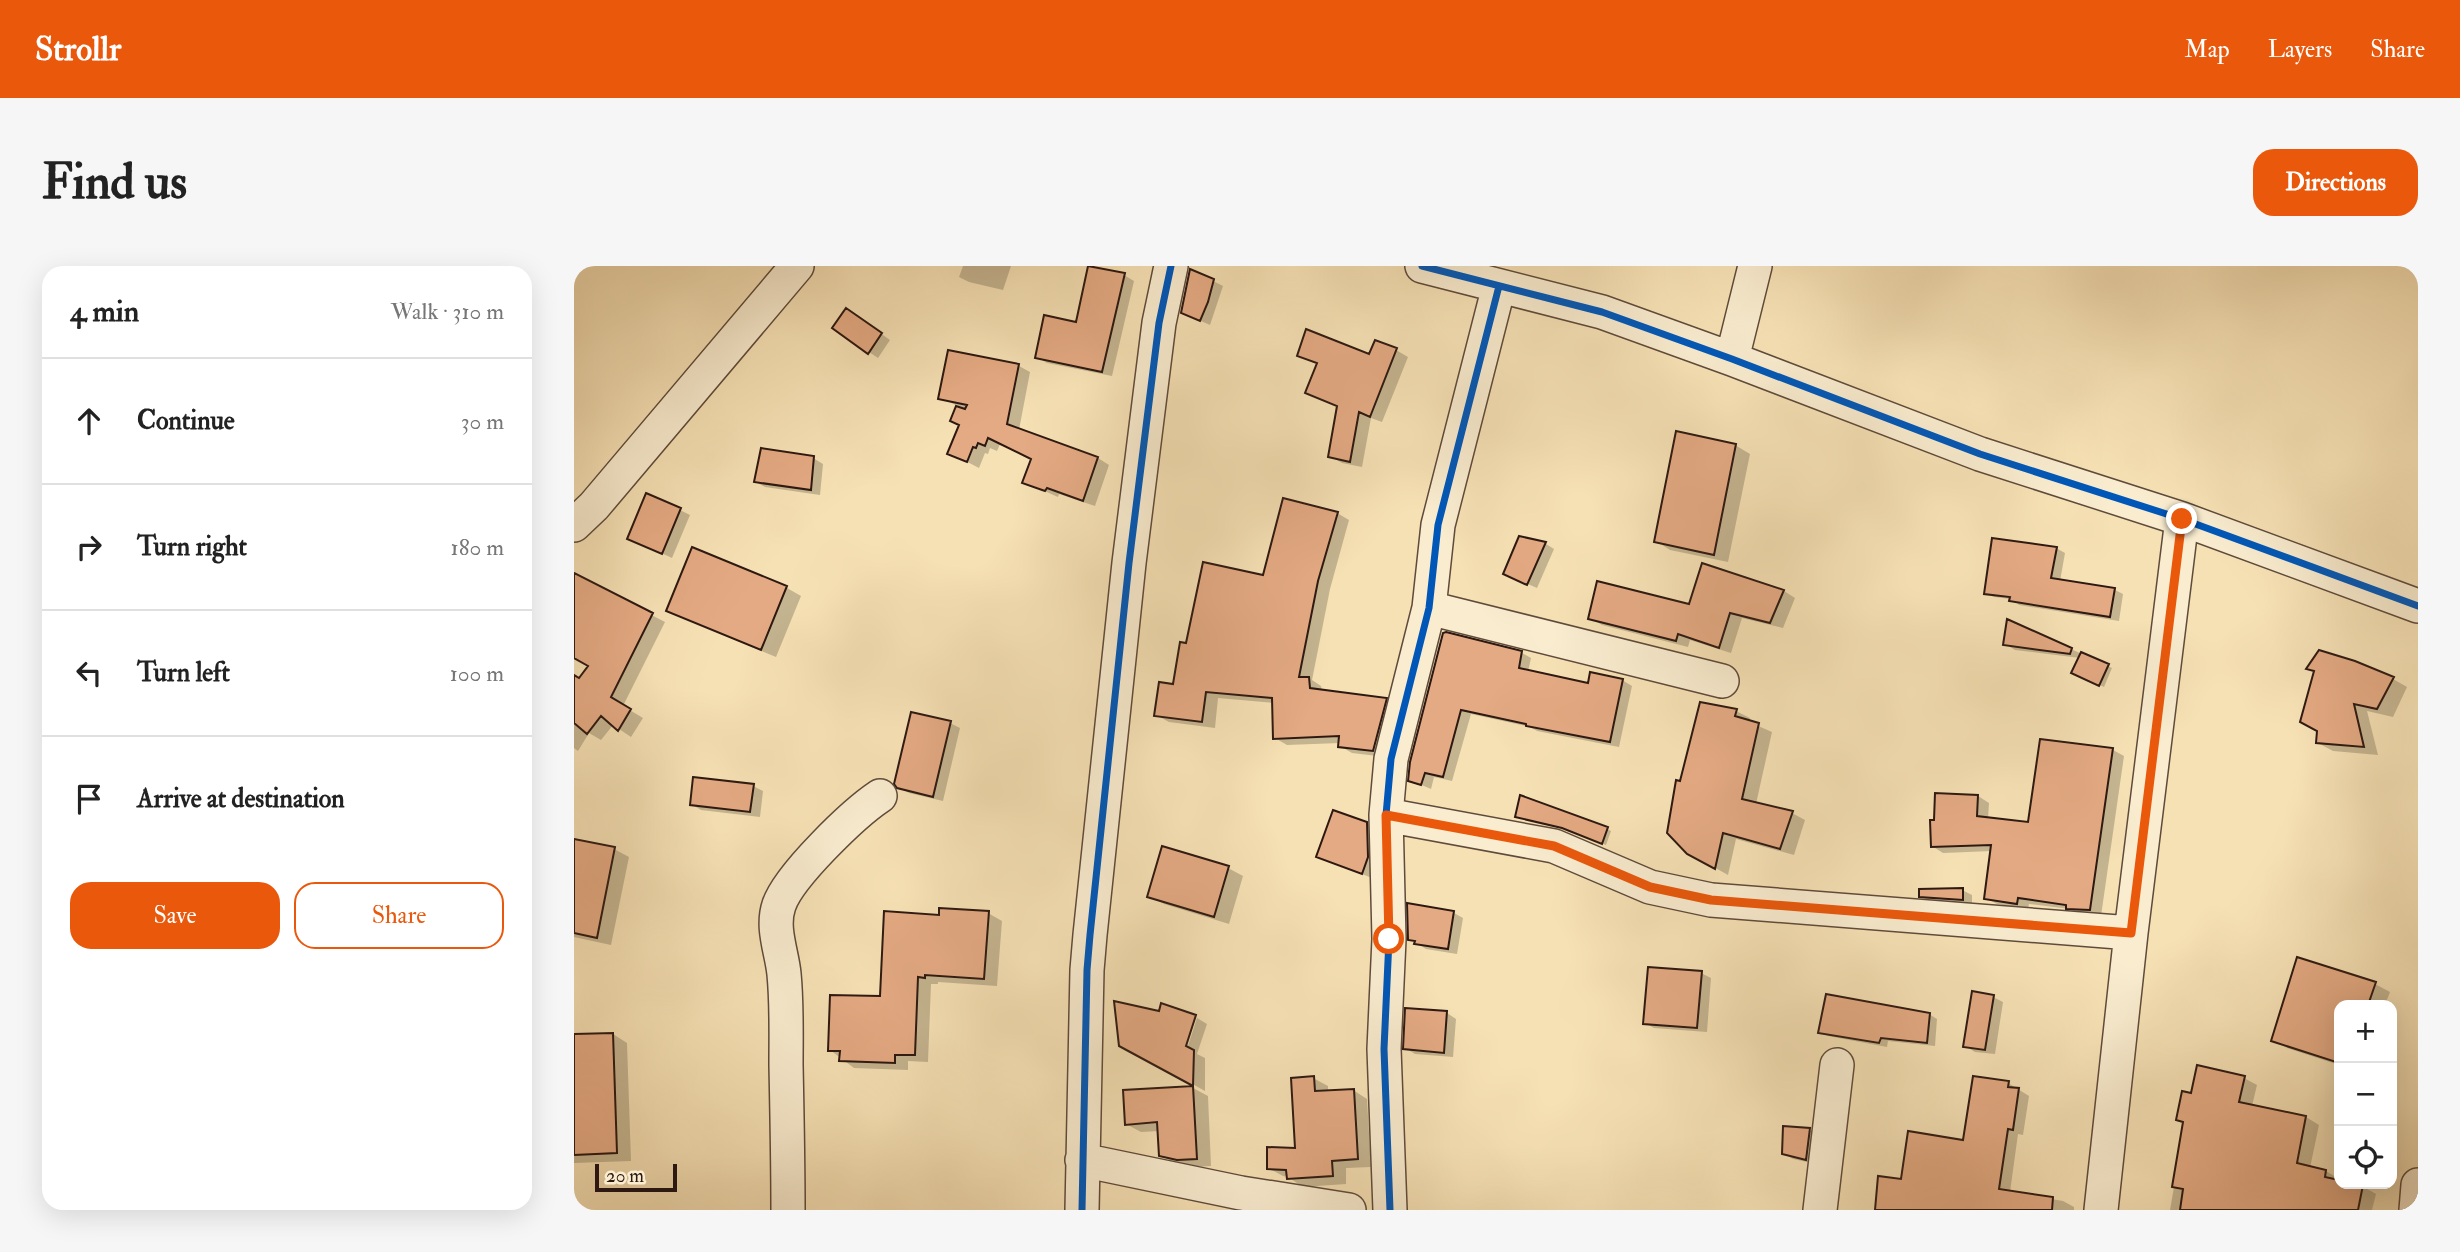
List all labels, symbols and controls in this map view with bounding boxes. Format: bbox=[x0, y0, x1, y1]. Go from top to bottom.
text: Strollr bbox=[35, 29, 121, 70]
text: Map bbox=[2185, 34, 2230, 65]
text: Layers bbox=[2268, 34, 2332, 65]
text: Share bbox=[2370, 34, 2425, 65]
button: Directions bbox=[2253, 149, 2418, 216]
text: Find us bbox=[42, 152, 187, 213]
text: 4 min bbox=[70, 293, 139, 330]
text: Walk · 310 m bbox=[391, 297, 504, 326]
icon: ahead bbox=[70, 402, 108, 440]
text: Continue bbox=[137, 405, 235, 437]
text: 30 m bbox=[461, 407, 504, 436]
route end bbox=[2166, 503, 2197, 534]
icon: right bbox=[70, 528, 108, 566]
text: Turn right bbox=[137, 531, 247, 563]
text: 180 m bbox=[451, 533, 504, 562]
icon: left bbox=[70, 654, 108, 692]
text: Turn left bbox=[137, 657, 230, 689]
text: 100 m bbox=[450, 659, 504, 688]
icon: arrive bbox=[70, 780, 108, 818]
text: Arrive at destination bbox=[137, 783, 345, 815]
button: Save bbox=[70, 882, 280, 949]
button: Share bbox=[294, 882, 504, 949]
route start bbox=[1373, 923, 1404, 954]
map controls bbox=[2334, 1000, 2397, 1189]
button: + bbox=[2334, 1000, 2397, 1063]
button: − bbox=[2334, 1063, 2397, 1126]
button: locate bbox=[2334, 1126, 2397, 1189]
scale bar bbox=[595, 1161, 677, 1193]
text: 20 m bbox=[606, 1164, 644, 1188]

